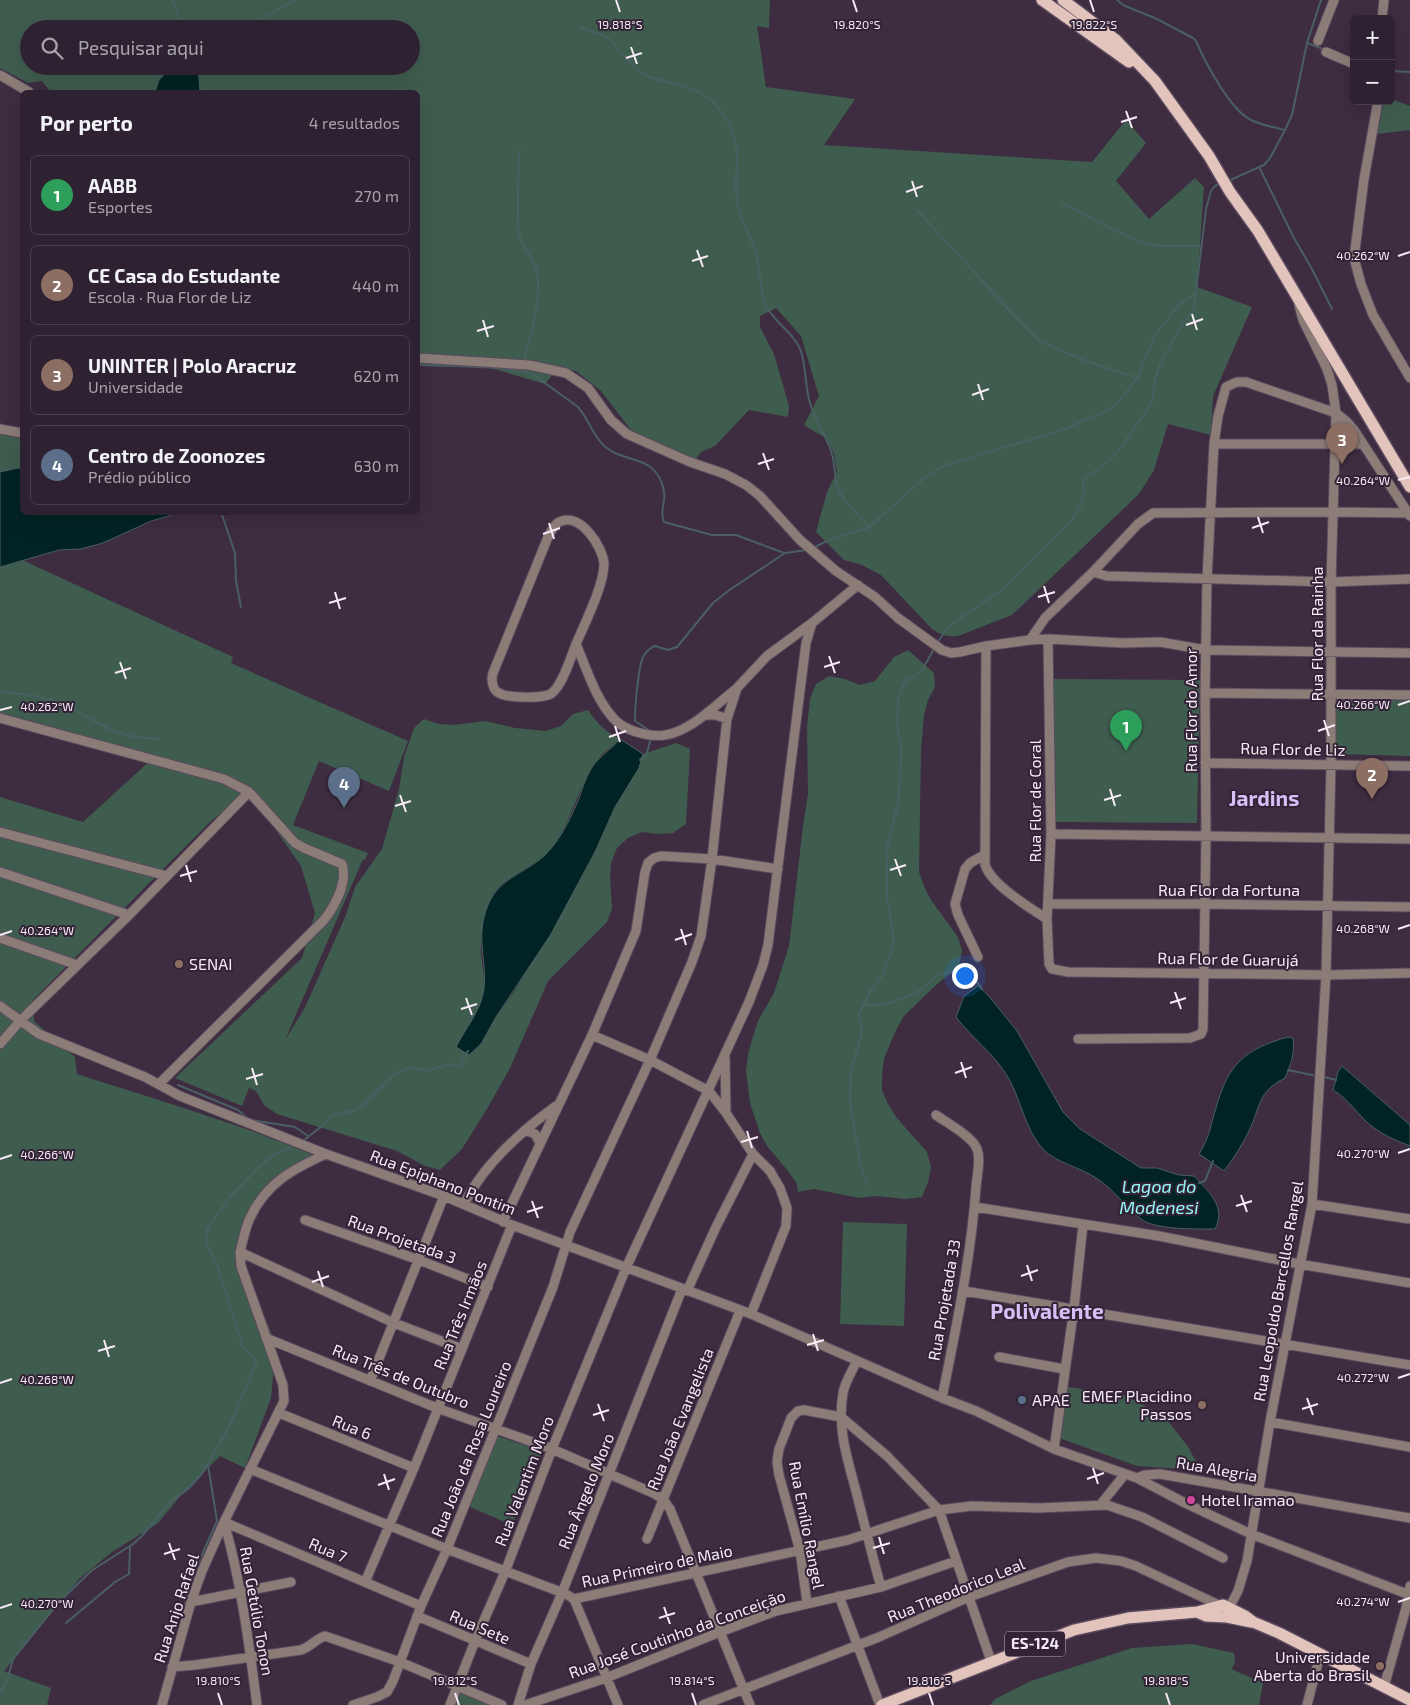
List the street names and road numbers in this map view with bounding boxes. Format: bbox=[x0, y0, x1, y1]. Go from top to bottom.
street label: Rua Flor da Rainha bbox=[1307, 566, 1326, 702]
street label: Rua Flor do Amor bbox=[1181, 647, 1200, 772]
street label: Rua Flor de Liz bbox=[1240, 738, 1346, 759]
street label: Rua Flor de Coral bbox=[1025, 739, 1044, 862]
street label: Rua Flor da Fortuna bbox=[1158, 880, 1300, 899]
street label: Rua Flor de Guarujá bbox=[1157, 948, 1299, 970]
street label: Rua Epiphano Pontim bbox=[368, 1145, 519, 1218]
street label: Rua Leopoldo Barcellos Rangel bbox=[1249, 1179, 1306, 1403]
street label: Rua Projetada 3 bbox=[345, 1210, 459, 1268]
street label: Rua Projetada 33 bbox=[923, 1238, 965, 1362]
street label: Rua Três Irmãos bbox=[429, 1258, 490, 1372]
street label: Rua Três de Outubro bbox=[330, 1339, 472, 1412]
street label: Rua João Evangelista bbox=[642, 1345, 717, 1493]
street label: Rua João da Rosa Loureiro bbox=[426, 1358, 515, 1540]
street label: Rua 6 bbox=[330, 1410, 375, 1443]
street label: Rua Valentim Moro bbox=[490, 1413, 557, 1549]
street label: Rua Ângelo Moro bbox=[554, 1430, 617, 1552]
street label: Rua Alegria bbox=[1175, 1452, 1259, 1485]
street label: Rua Emílio Rangel bbox=[786, 1459, 829, 1591]
street label: Rua 7 bbox=[306, 1533, 350, 1566]
street label: Rua Primeiro de Maio bbox=[580, 1540, 734, 1591]
street label: Rua Getúlio Tonon bbox=[237, 1545, 278, 1677]
street label: Rua Anjo Rafael bbox=[149, 1551, 203, 1665]
street label: Rua Theodorico Leal bbox=[884, 1553, 1028, 1626]
street label: Rua José Coutinho da Conceição bbox=[566, 1585, 788, 1683]
street label: Rua Sete bbox=[447, 1605, 513, 1648]
road number: ES-124 bbox=[1005, 1632, 1065, 1656]

